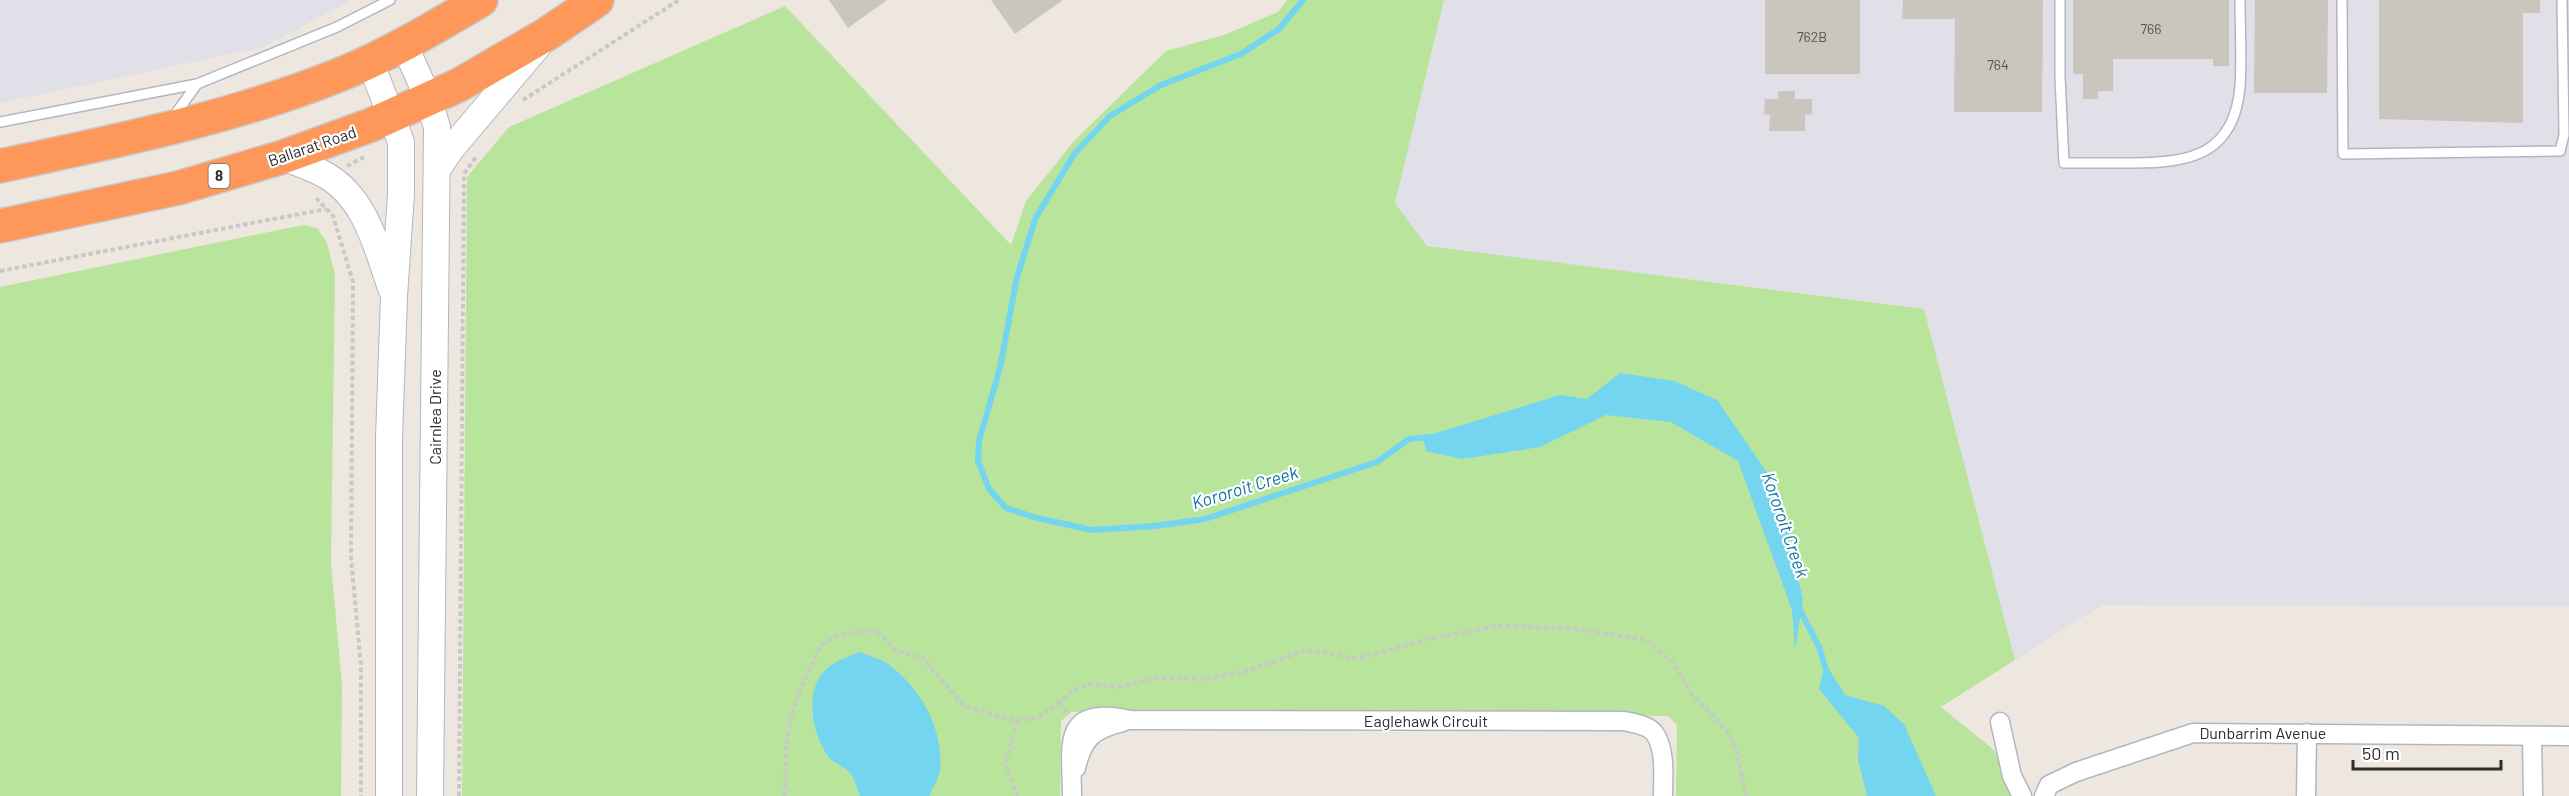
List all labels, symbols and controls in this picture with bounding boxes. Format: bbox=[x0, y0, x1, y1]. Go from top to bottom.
house number: 766 bbox=[2140, 20, 2162, 37]
house number: 762B bbox=[1797, 28, 1827, 45]
house number: 764 bbox=[1987, 56, 2009, 73]
street label: Ballarat Road bbox=[265, 122, 358, 169]
road number: 8 bbox=[208, 164, 230, 188]
street label: Cairnlea Drive bbox=[425, 369, 444, 465]
water label: Kororoit Creek bbox=[1189, 460, 1301, 514]
water label: Kororoit Creek bbox=[1758, 469, 1814, 581]
street label: Eaglehawk Circuit bbox=[1364, 711, 1488, 730]
street label: Dunbarrim Avenue bbox=[2200, 723, 2326, 742]
scale bar bbox=[2353, 733, 2502, 771]
text: 50 m bbox=[2362, 742, 2400, 764]

